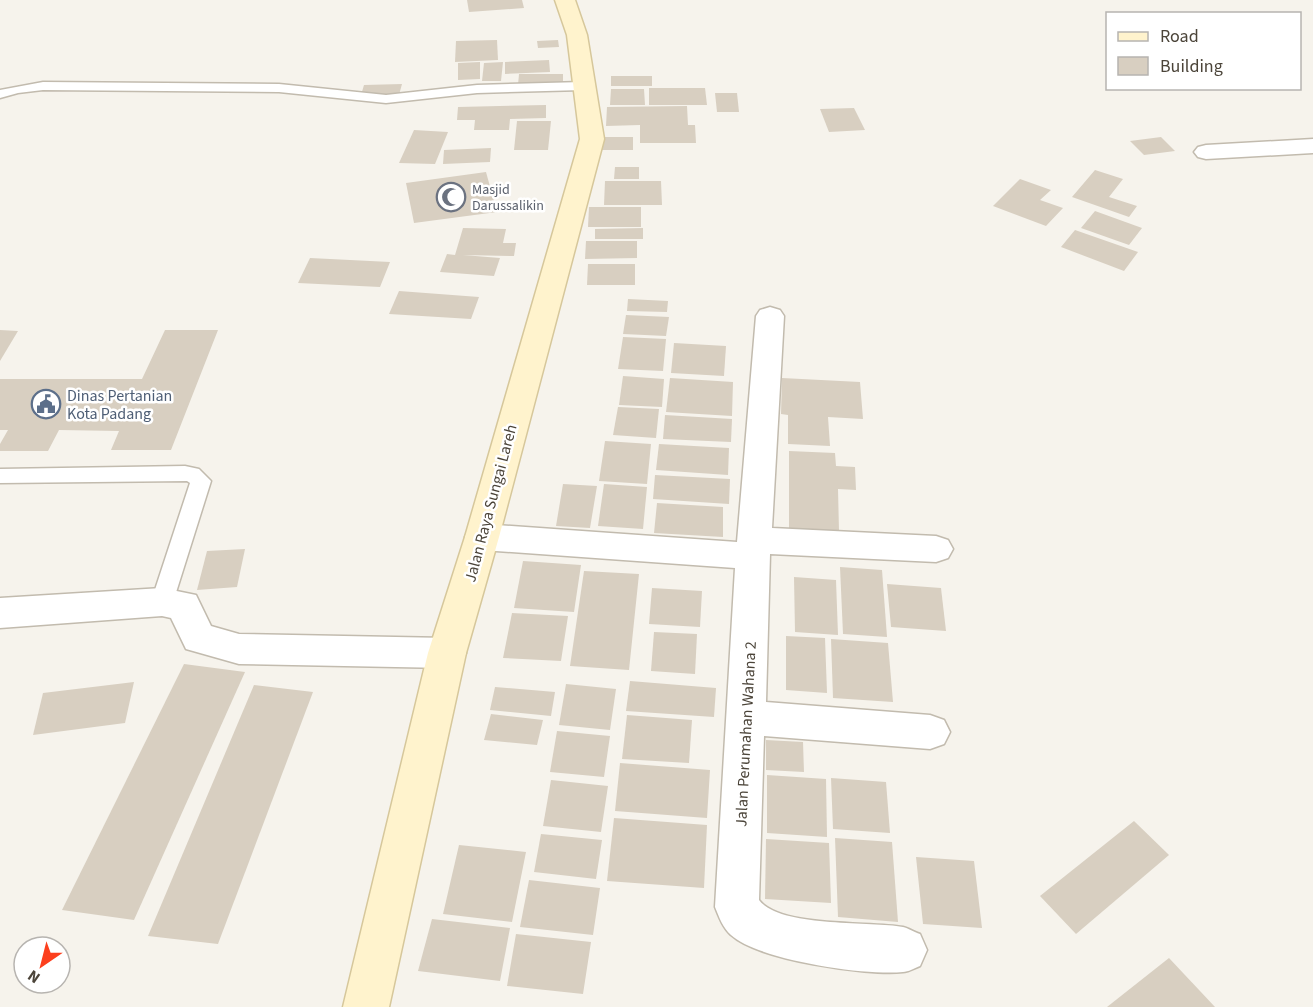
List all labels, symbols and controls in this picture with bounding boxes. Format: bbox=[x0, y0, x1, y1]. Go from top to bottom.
legend bbox=[1106, 12, 1301, 90]
text: Road bbox=[1160, 24, 1199, 49]
text: Building bbox=[1160, 54, 1223, 79]
place label: Masjid Darussalikin bbox=[472, 180, 544, 216]
mosque icon: Masjid Darussalikin bbox=[435, 181, 467, 213]
place label: Dinas Pertanian Kota Padang bbox=[67, 385, 172, 425]
public building icon: Dinas Pertanian Kota Padang bbox=[30, 388, 62, 420]
street label: Jalan Raya Sungai Lareh bbox=[459, 422, 523, 584]
street label: Jalan Perumahan Wahana 2 bbox=[730, 641, 762, 827]
north arrow bbox=[12, 935, 72, 995]
text: N bbox=[23, 964, 45, 989]

